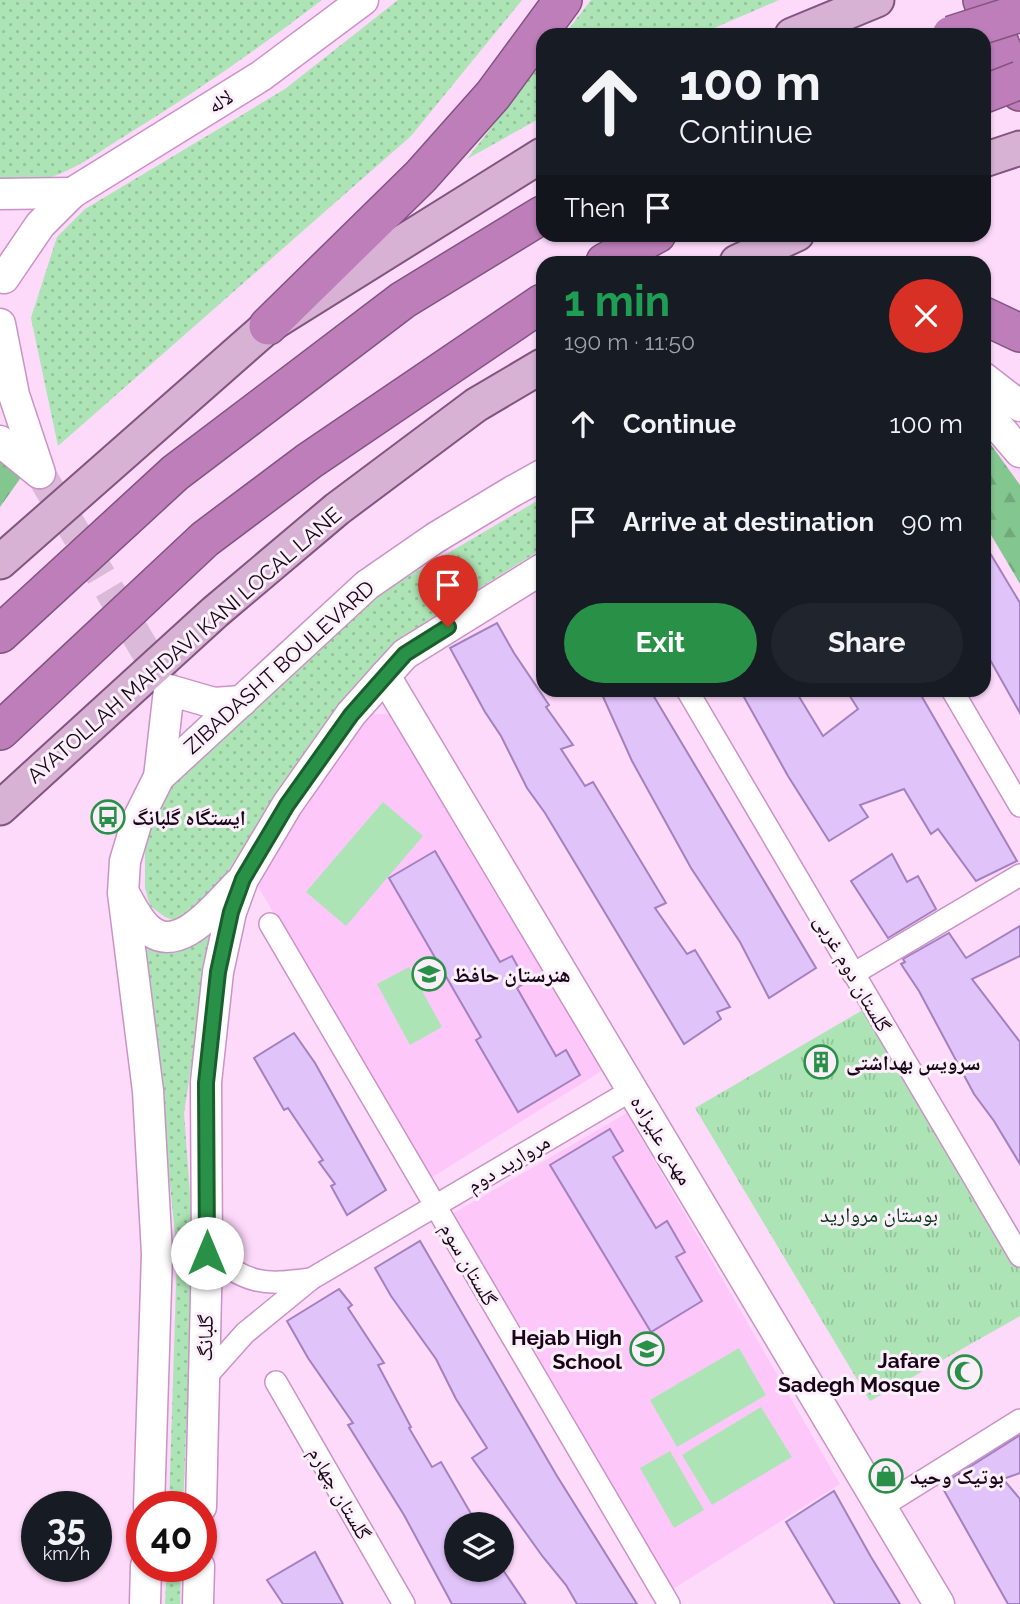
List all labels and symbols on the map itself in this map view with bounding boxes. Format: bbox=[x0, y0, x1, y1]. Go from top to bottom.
street label: لاله bbox=[203, 84, 237, 118]
street label: AYATOLLAH MAHDAVI KANI LOCAL LANE bbox=[22, 502, 346, 788]
pin bbox=[418, 555, 478, 627]
street label: ZIBADASHT BOULEVARD bbox=[179, 575, 379, 759]
bus stop icon: ایستگاه گلبانگ bbox=[89, 798, 127, 836]
place label: ایستگاه گلبانگ bbox=[132, 805, 246, 830]
street label: گلستان دوم غربی bbox=[808, 910, 897, 1038]
school or university icon: هنرستان حافظ bbox=[410, 955, 448, 993]
place label: هنرستان حافظ bbox=[453, 962, 571, 987]
building icon: سرویس بهداشتی bbox=[802, 1043, 840, 1081]
place label: سرویس بهداشتی bbox=[846, 1050, 981, 1076]
street label: مهدی علیزاده bbox=[626, 1091, 698, 1189]
street label: مروارید دوم bbox=[462, 1129, 555, 1199]
park label: بوستان مروارید bbox=[820, 1202, 938, 1227]
position arrow bbox=[170, 1216, 244, 1290]
street label: گلستان سوم bbox=[433, 1218, 503, 1311]
street label: گلبانگ bbox=[192, 1314, 218, 1362]
place label: Hejab High School bbox=[511, 1325, 622, 1374]
school or university icon: Hejab High School bbox=[628, 1330, 666, 1368]
place label: Jafare Sadegh Mosque bbox=[778, 1348, 940, 1397]
mosque icon: Jafare Sadegh Mosque bbox=[946, 1353, 984, 1391]
street label: گلستان چهارم bbox=[302, 1442, 377, 1545]
shop icon: بوتیک وحید bbox=[867, 1457, 905, 1495]
place label: بوتیک وحید bbox=[910, 1464, 1004, 1489]
speed limit sign: 40 bbox=[126, 1491, 217, 1582]

